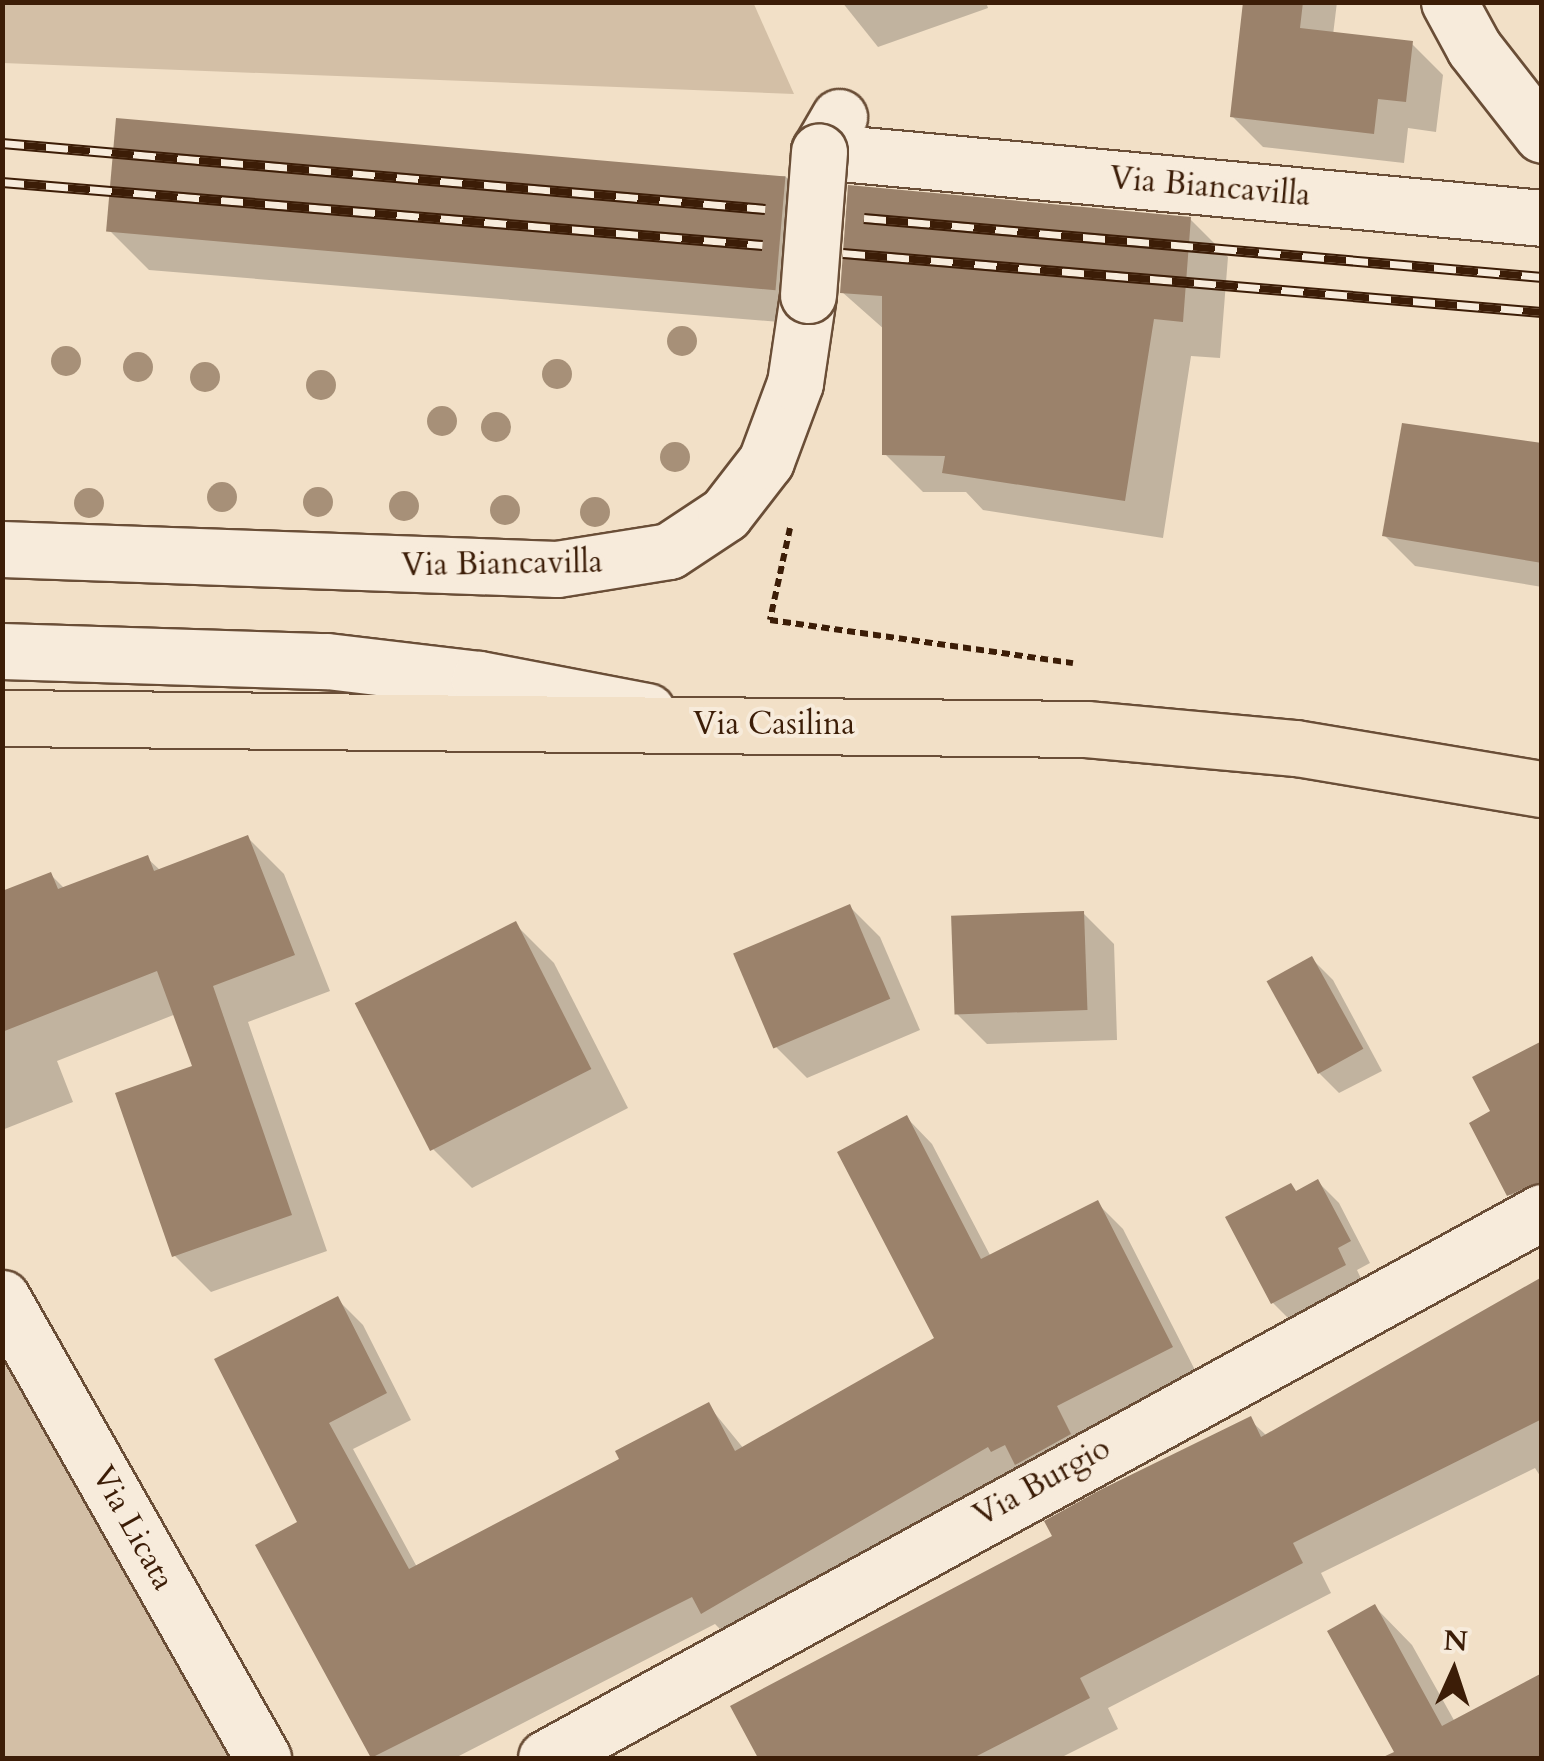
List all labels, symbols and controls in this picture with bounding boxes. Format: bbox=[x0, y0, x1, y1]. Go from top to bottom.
street label: Via Biancavilla bbox=[1108, 159, 1312, 215]
street label: Via Biancavilla bbox=[401, 543, 603, 585]
street label: Via Casilina bbox=[693, 705, 855, 743]
street label: Via Burgio bbox=[967, 1429, 1117, 1535]
street label: Via Licata bbox=[83, 1459, 183, 1597]
north arrow bbox=[1404, 1621, 1504, 1721]
text: N bbox=[1442, 1621, 1469, 1661]

